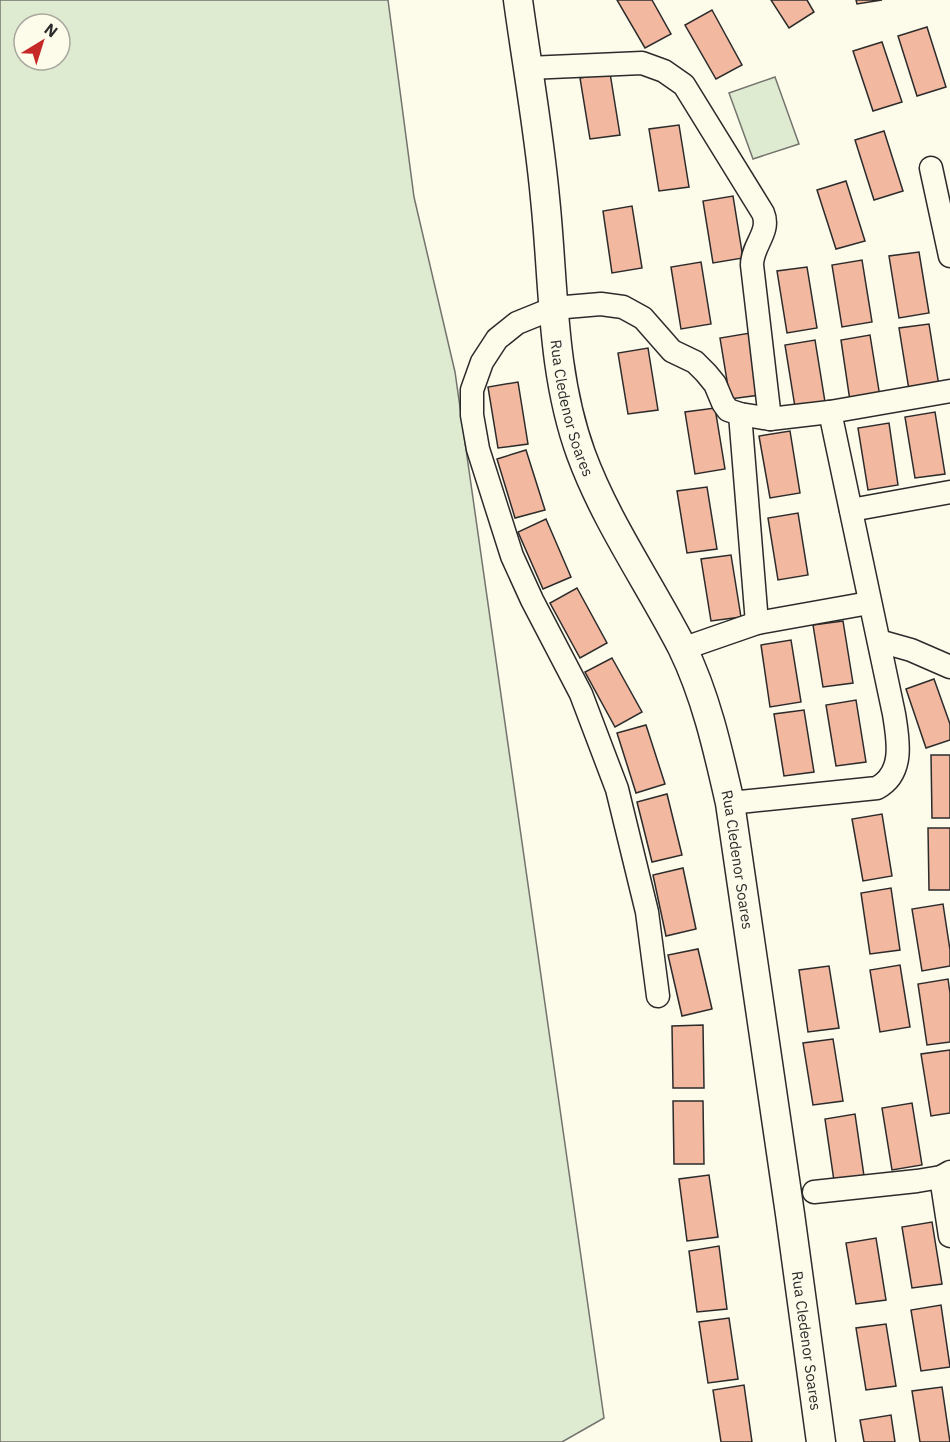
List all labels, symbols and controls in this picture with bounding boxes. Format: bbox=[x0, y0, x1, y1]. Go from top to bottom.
north arrow bbox=[12, 12, 72, 72]
text: N bbox=[41, 19, 62, 42]
street label: Rua Cledenor Soares bbox=[547, 338, 598, 479]
street label: Rua Cledenor Soares bbox=[718, 788, 758, 930]
street label: Rua Cledenor Soares bbox=[788, 1270, 826, 1412]

